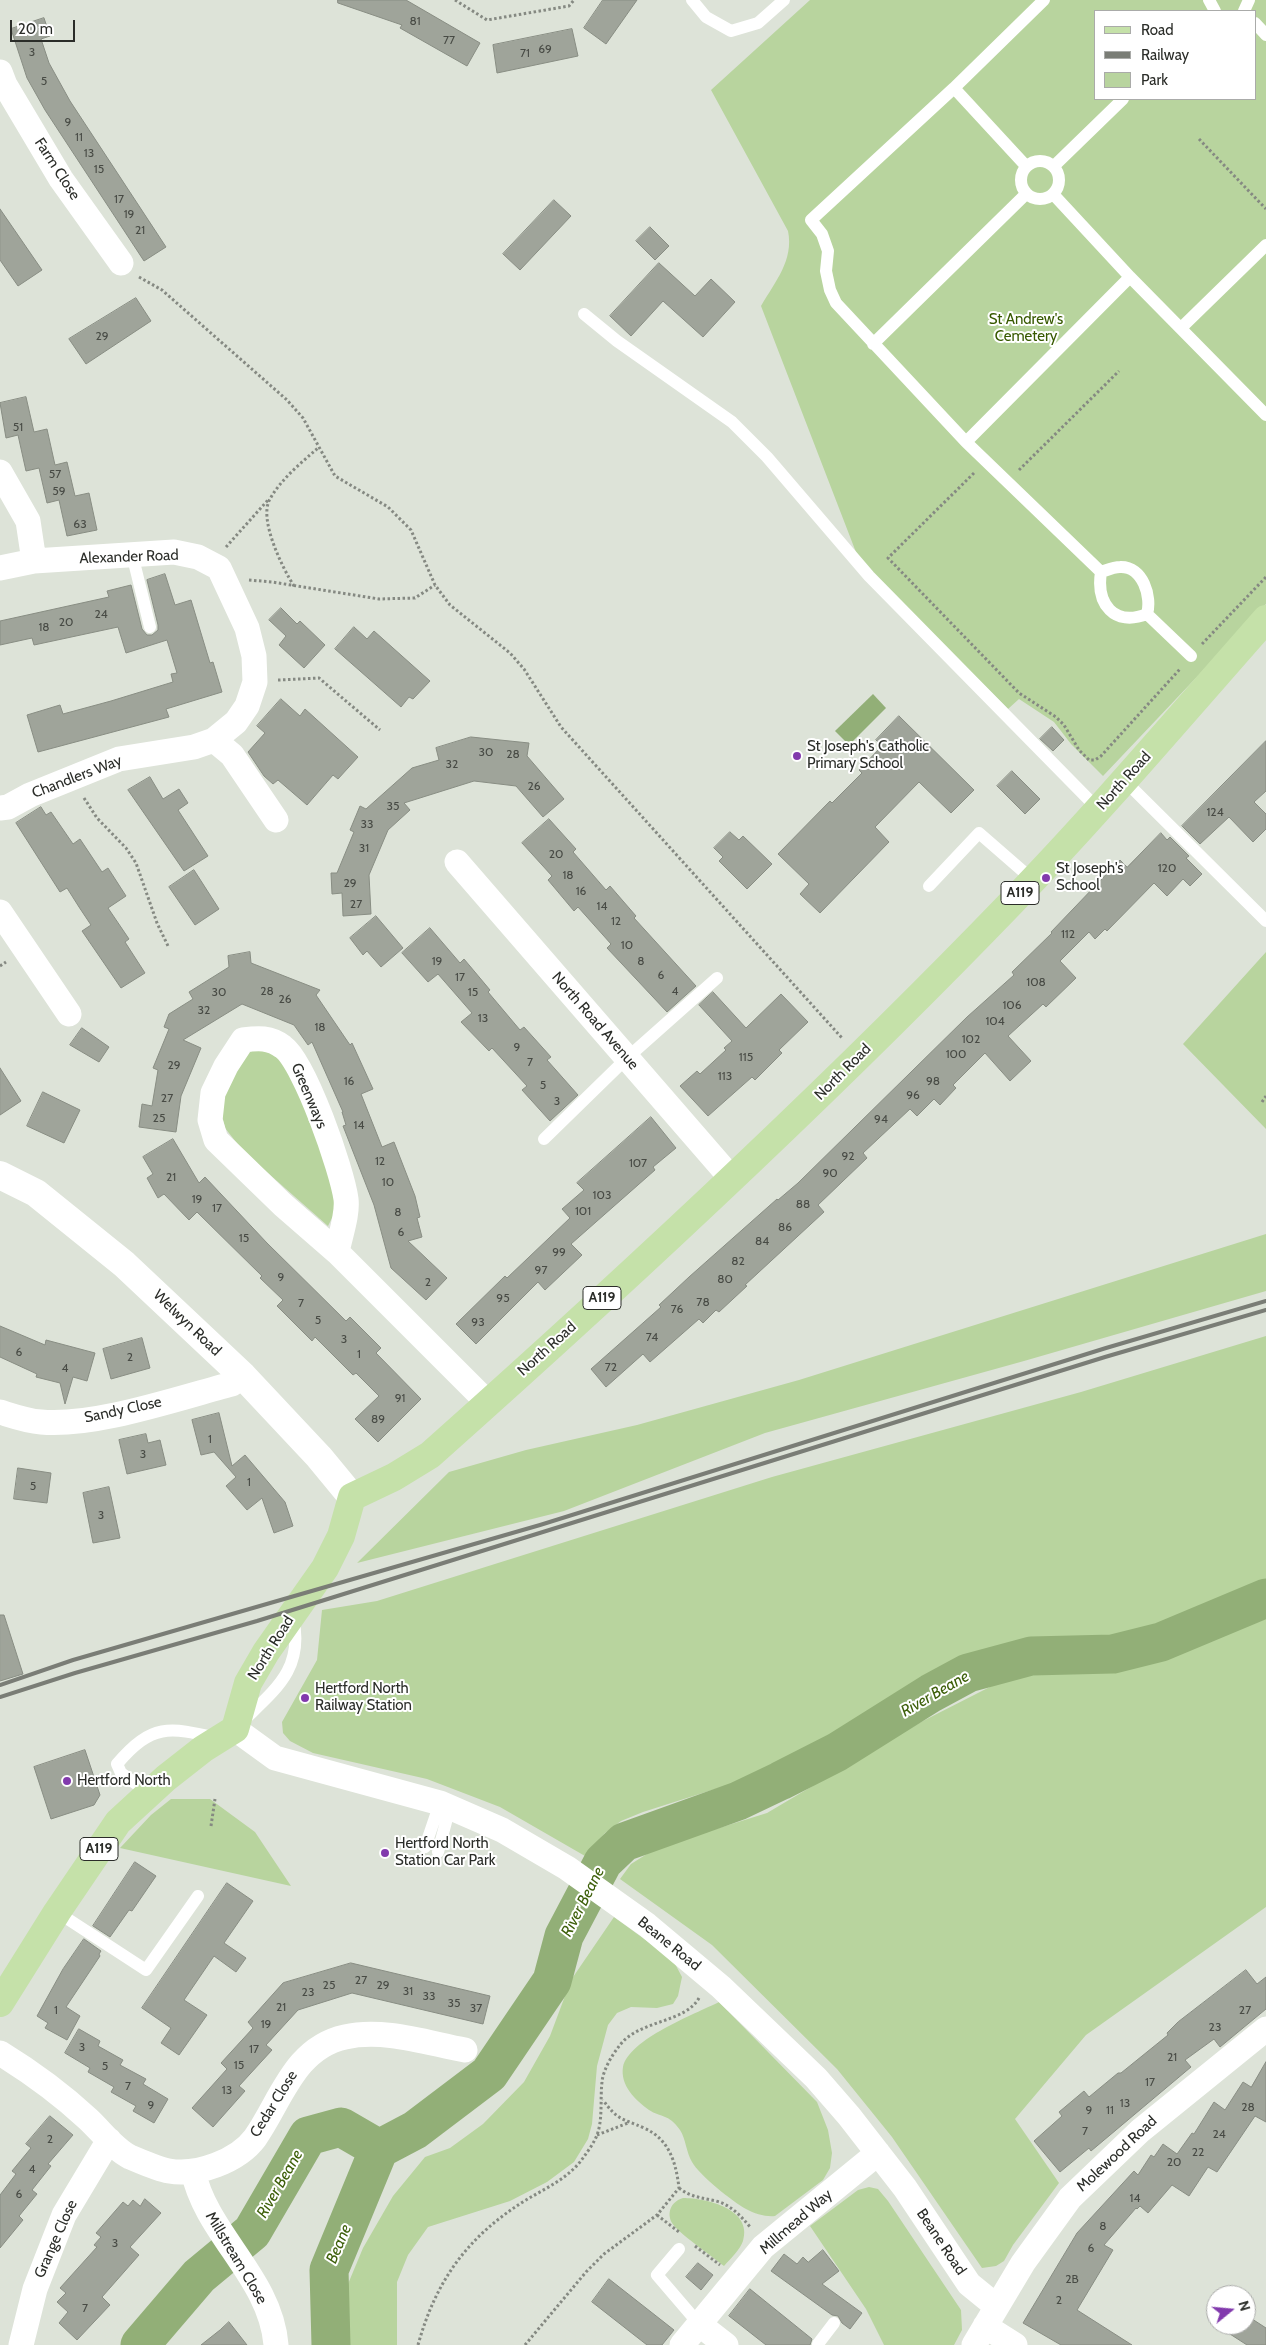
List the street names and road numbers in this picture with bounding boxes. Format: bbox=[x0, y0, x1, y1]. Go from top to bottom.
street label: Farm Close bbox=[30, 135, 84, 203]
street label: Alexander Road bbox=[79, 546, 179, 568]
street label: North Road bbox=[1093, 748, 1155, 814]
street label: Chandlers Way bbox=[30, 752, 124, 802]
road number: A119 bbox=[1001, 881, 1039, 904]
street label: North Road Avenue bbox=[548, 969, 642, 1073]
street label: North Road bbox=[811, 1040, 875, 1104]
street label: Greenways bbox=[287, 1060, 331, 1132]
street label: Welwyn Road bbox=[149, 1286, 225, 1360]
road number: A119 bbox=[583, 1286, 621, 1310]
street label: North Road bbox=[514, 1318, 580, 1380]
street label: Sandy Close bbox=[83, 1393, 163, 1427]
street label: North Road bbox=[244, 1613, 298, 1683]
road number: A119 bbox=[80, 1838, 118, 1860]
street label: Beane Road bbox=[634, 1913, 704, 1975]
street label: Cedar Close bbox=[246, 2067, 302, 2141]
street label: Molewood Road bbox=[1073, 2112, 1161, 2196]
street label: Millmead Way bbox=[756, 2186, 836, 2258]
street label: Grange Close bbox=[31, 2197, 81, 2281]
street label: Beane Road bbox=[912, 2206, 970, 2278]
street label: Millstream Close bbox=[201, 2209, 271, 2307]

